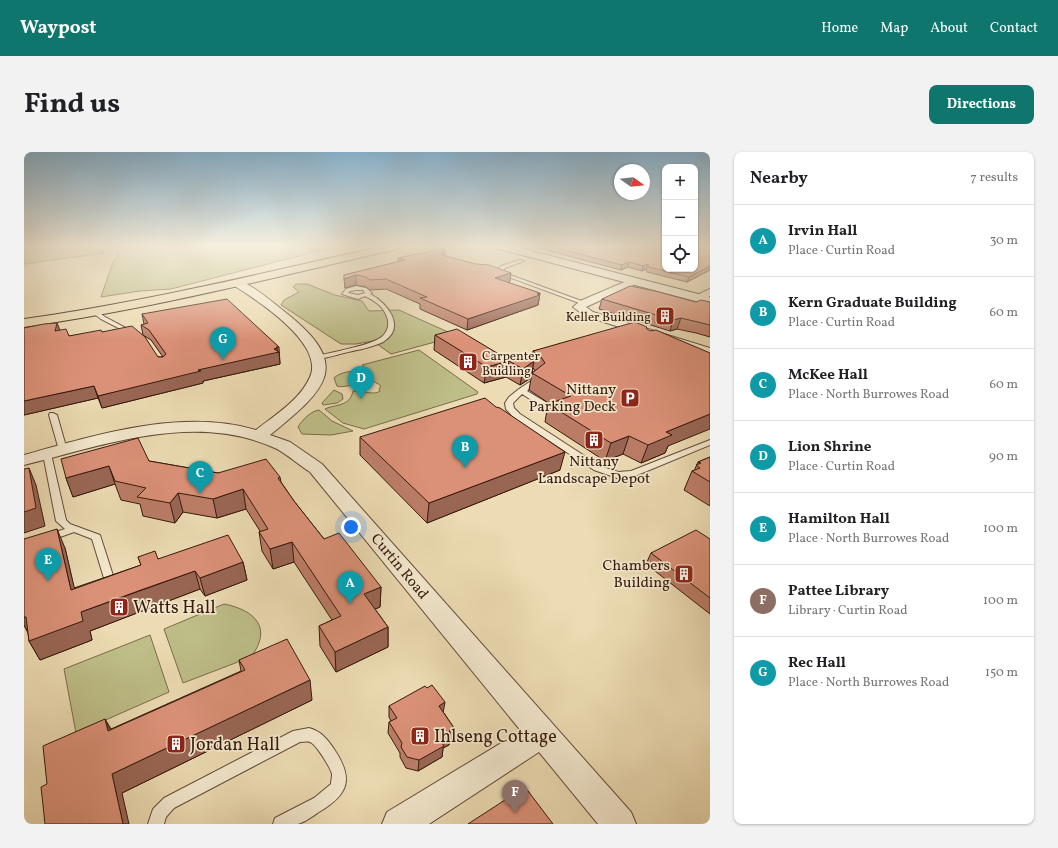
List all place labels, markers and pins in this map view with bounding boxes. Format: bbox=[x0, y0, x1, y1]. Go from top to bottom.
building icon: Keller Building bbox=[654, 305, 676, 327]
place label: Keller Building bbox=[566, 309, 651, 327]
pin: G bbox=[210, 327, 236, 360]
place label: Carpenter Buidling bbox=[482, 348, 540, 381]
building icon: Carpenter Buidling bbox=[457, 351, 479, 373]
pin: D bbox=[348, 366, 374, 399]
place label: Nittany Parking Deck bbox=[529, 380, 616, 418]
parking icon: Nittany Parking Deck bbox=[619, 387, 641, 409]
building icon: Nittany Landscape Depot bbox=[583, 429, 605, 451]
pin: B bbox=[452, 435, 478, 468]
place label: Nittany Landscape Depot bbox=[538, 452, 650, 490]
pin: C bbox=[187, 461, 213, 494]
pin: E bbox=[35, 548, 61, 581]
place label: Chambers Building bbox=[602, 556, 670, 594]
building icon: Chambers Building bbox=[673, 563, 695, 585]
pin: A bbox=[337, 571, 363, 604]
building icon: Watts Hall bbox=[108, 596, 130, 618]
place label: Watts Hall bbox=[133, 596, 216, 621]
building icon: Ihlseng Cottage bbox=[409, 725, 431, 747]
place label: Ihlseng Cottage bbox=[434, 725, 557, 750]
building icon: Jordan Hall bbox=[165, 733, 187, 755]
place label: Jordan Hall bbox=[190, 733, 280, 758]
pin: F bbox=[502, 780, 528, 813]

